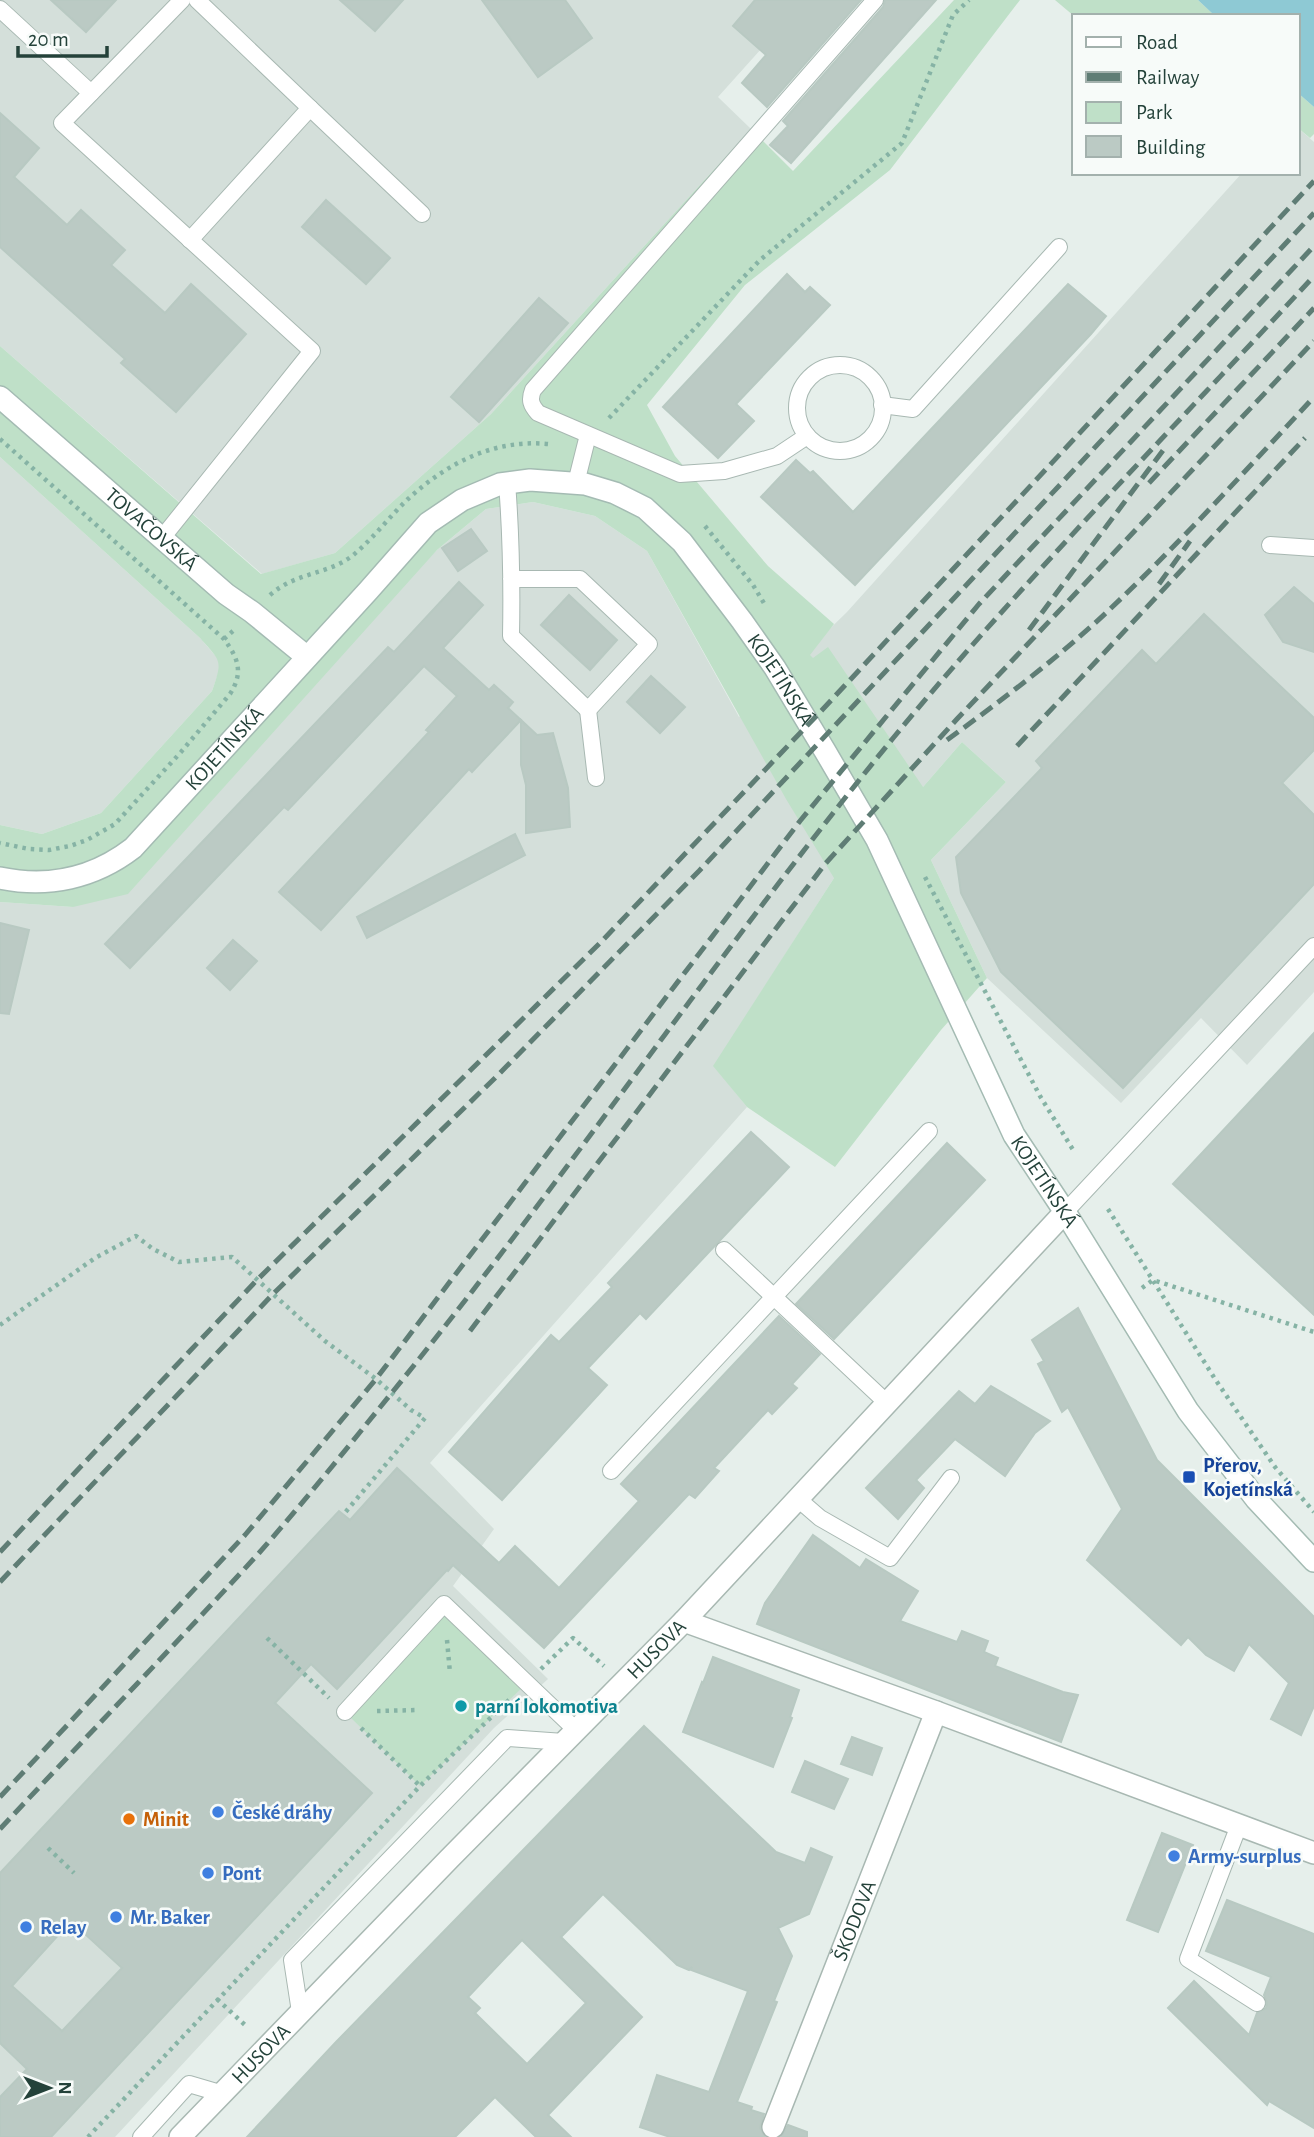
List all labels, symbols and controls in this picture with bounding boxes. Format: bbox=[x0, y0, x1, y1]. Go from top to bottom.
scale bar bbox=[18, 14, 107, 58]
legend bbox=[1072, 14, 1300, 175]
text: 20 m bbox=[28, 29, 69, 50]
text: Road bbox=[1136, 32, 1178, 53]
text: Railway bbox=[1136, 67, 1199, 88]
text: Park bbox=[1136, 102, 1173, 123]
text: Building bbox=[1136, 137, 1206, 158]
street label: TOVAČOVSKÁ bbox=[101, 483, 203, 575]
street label: KOJETÍNSKÁ bbox=[744, 630, 819, 729]
street label: KOJETÍNSKÁ bbox=[181, 701, 267, 794]
street label: KOJETÍNSKÁ bbox=[1007, 1132, 1084, 1231]
place label: Přerov, Kojetínská bbox=[1203, 1455, 1293, 1500]
marker: Přerov, Kojetínská bbox=[1181, 1469, 1197, 1485]
street label: HUSOVA bbox=[623, 1615, 690, 1683]
place label: parní lokomotiva bbox=[475, 1696, 618, 1717]
marker: parní lokomotiva bbox=[453, 1698, 469, 1714]
place label: České dráhy bbox=[232, 1800, 333, 1823]
marker: České dráhy bbox=[210, 1804, 226, 1820]
place label: Minit bbox=[143, 1809, 189, 1830]
marker: Minit bbox=[121, 1811, 137, 1827]
place label: Army-surplus bbox=[1188, 1846, 1301, 1867]
marker: Army-surplus bbox=[1166, 1848, 1182, 1864]
place label: Pont bbox=[222, 1863, 261, 1884]
marker: Pont bbox=[200, 1865, 216, 1881]
street label: ŠKODOVA bbox=[827, 1877, 879, 1963]
place label: Mr. Baker bbox=[130, 1907, 211, 1928]
marker: Mr. Baker bbox=[108, 1909, 124, 1925]
place label: Relay bbox=[40, 1917, 87, 1938]
marker: Relay bbox=[18, 1919, 34, 1935]
street label: HUSOVA bbox=[227, 2020, 294, 2088]
north arrow bbox=[14, 2053, 84, 2123]
text: N bbox=[55, 2081, 74, 2095]

